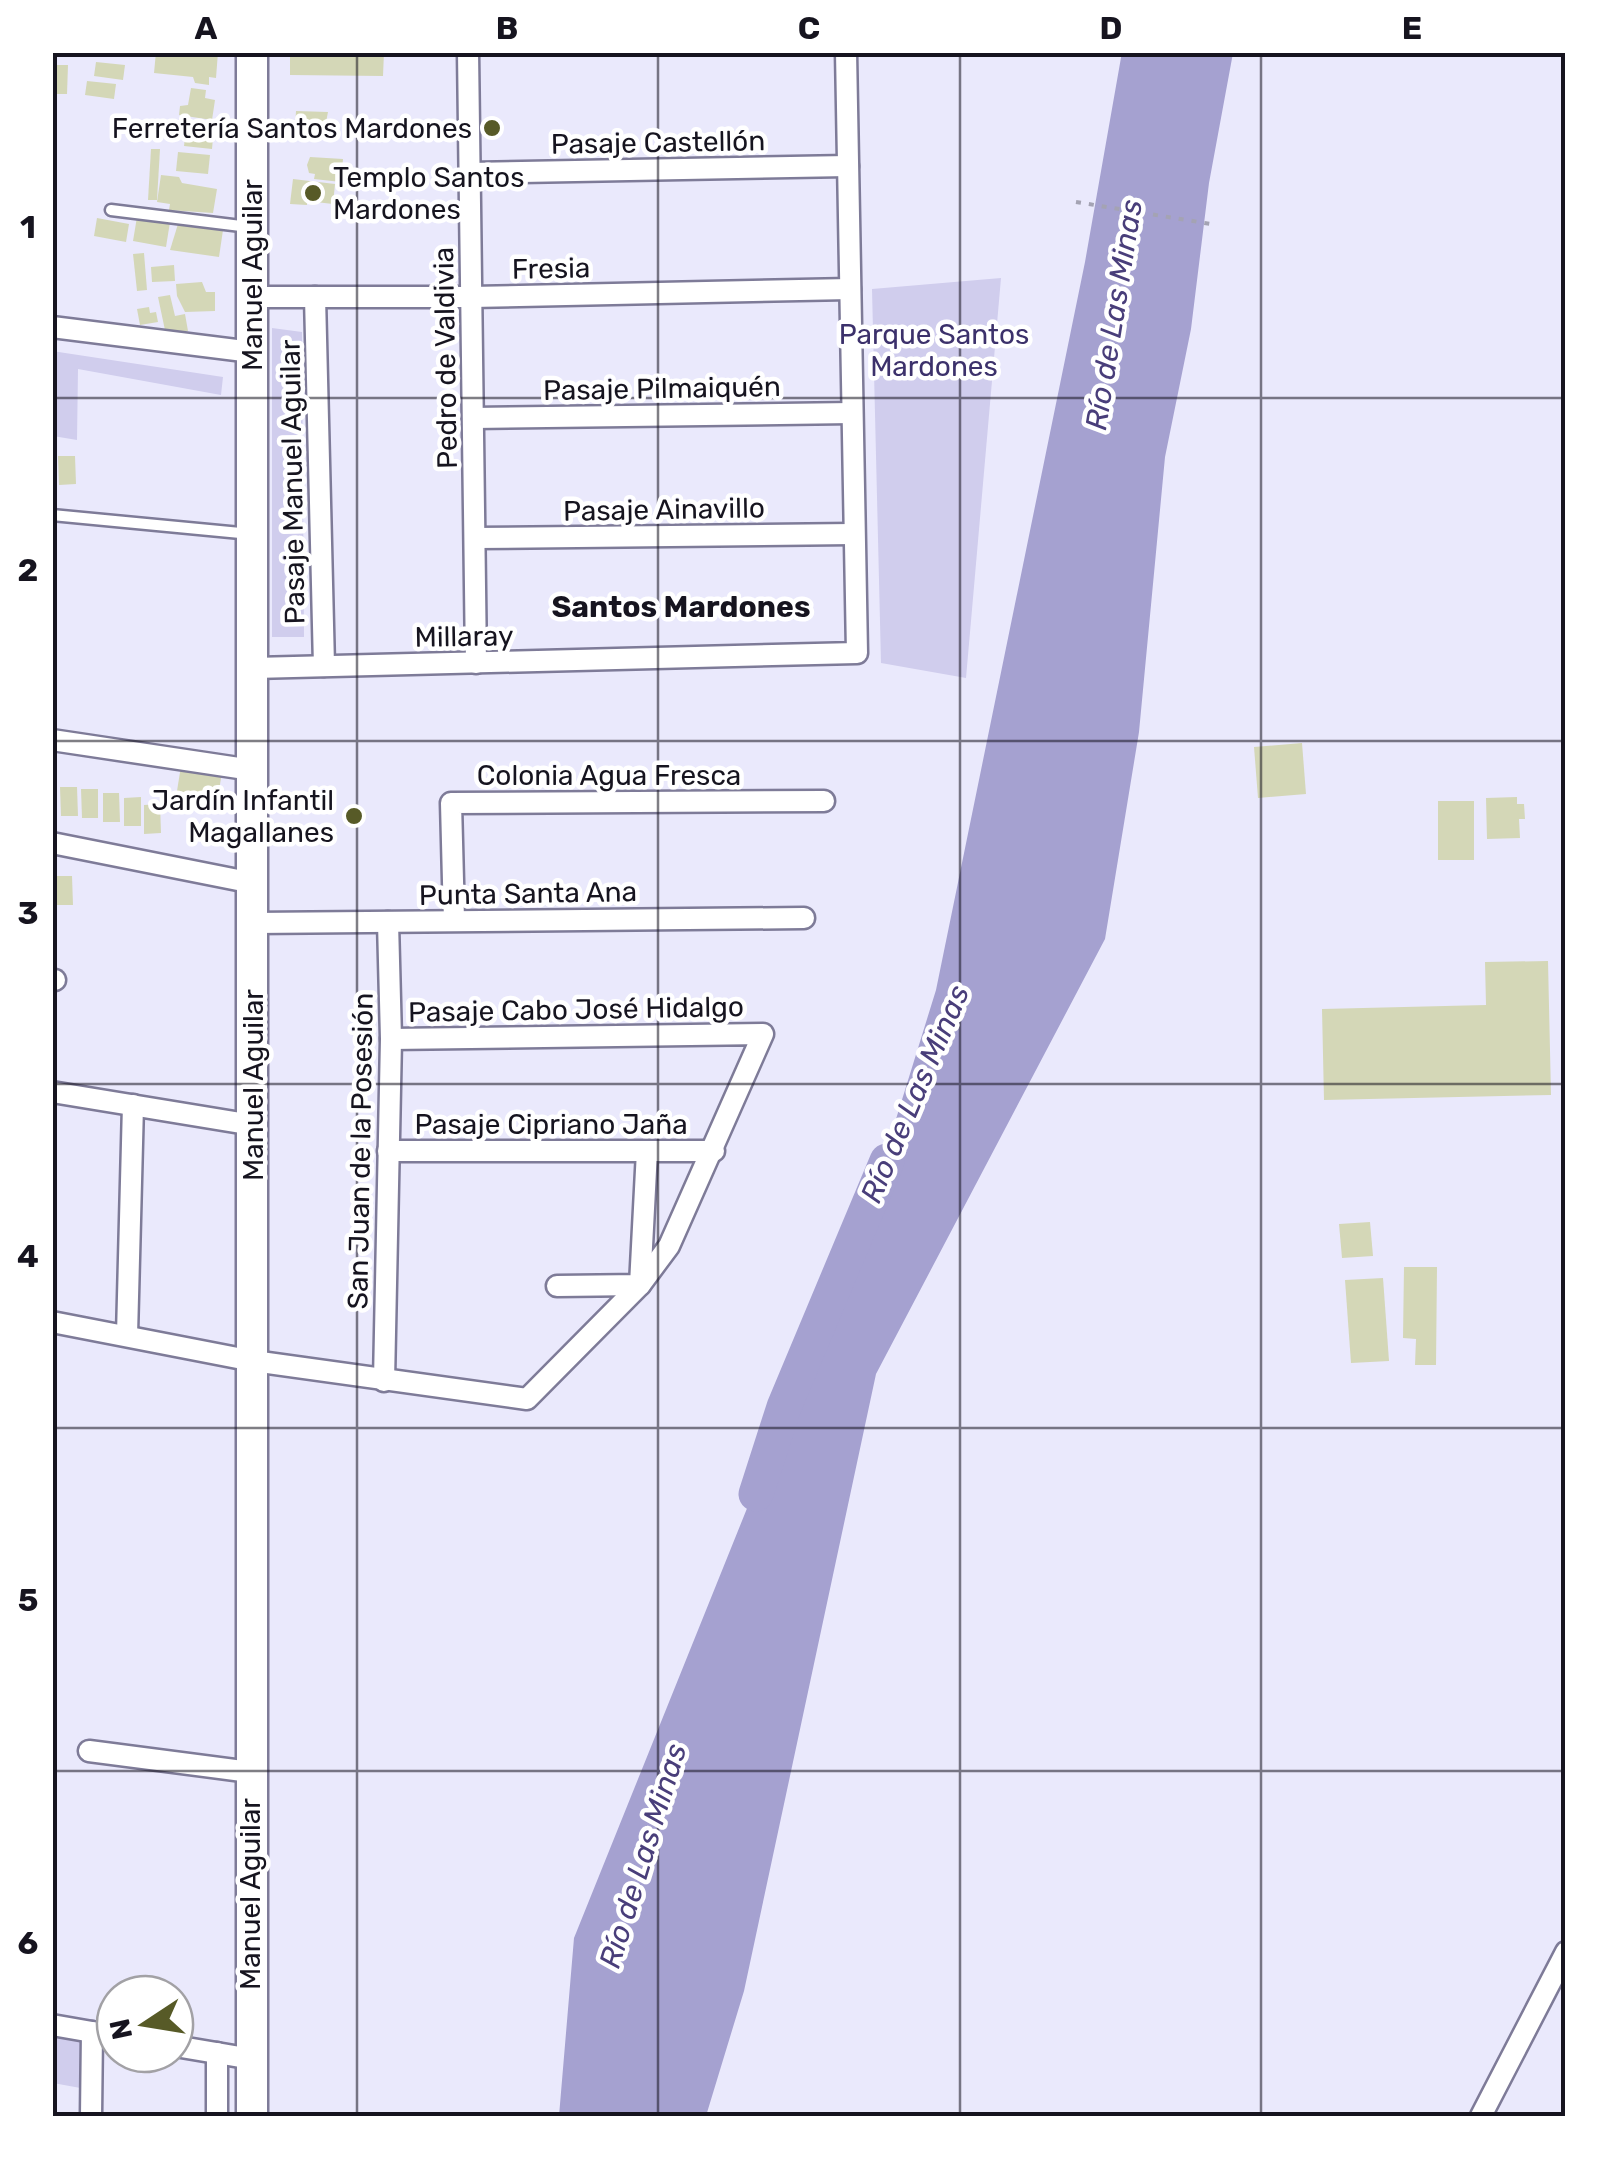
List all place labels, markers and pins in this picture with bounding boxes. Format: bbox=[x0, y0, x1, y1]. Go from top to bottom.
place label: Ferretería Santos Mardones bbox=[112, 112, 472, 145]
marker: Ferretería Santos Mardones bbox=[481, 117, 503, 139]
place label: Templo Santos Mardones bbox=[333, 161, 524, 226]
marker: Templo Santos Mardones bbox=[302, 182, 324, 204]
place label: Jardín Infantil Magallanes bbox=[152, 784, 334, 849]
marker: Jardín Infantil Magallanes bbox=[343, 805, 365, 827]

